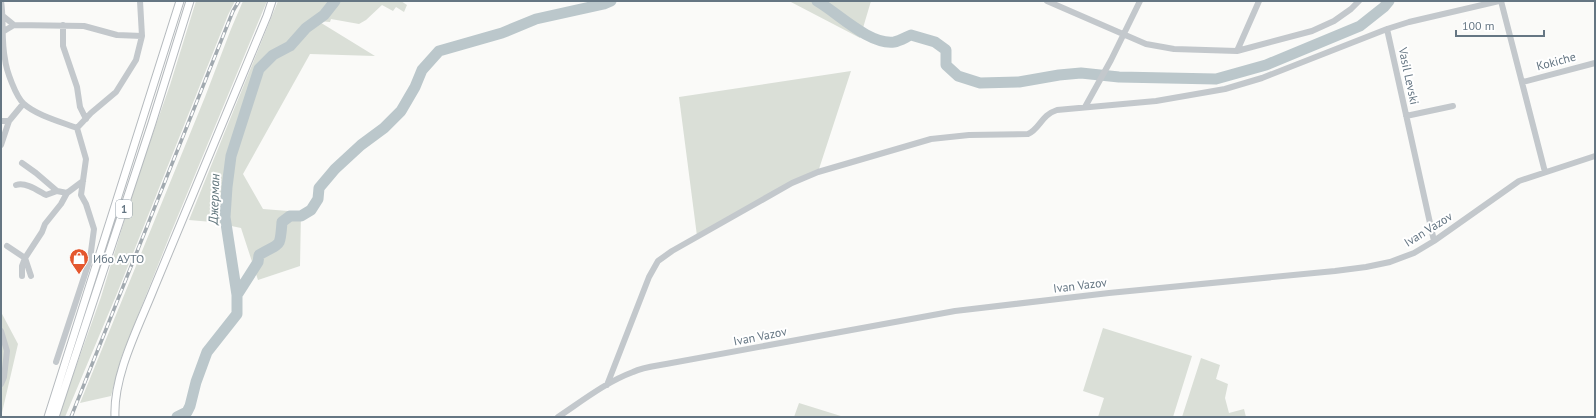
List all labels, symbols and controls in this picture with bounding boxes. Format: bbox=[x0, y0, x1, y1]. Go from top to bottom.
scale bar bbox=[1456, 12, 1544, 38]
text: 100 m bbox=[1462, 18, 1495, 33]
street label: Vasil Levski bbox=[1395, 45, 1422, 106]
street label: Kokiche bbox=[1535, 49, 1577, 73]
water label: Джерман bbox=[205, 173, 223, 226]
road number: 1 bbox=[116, 200, 132, 218]
street label: Ivan Vazov bbox=[1401, 208, 1455, 250]
shop icon: Ибо АУТО bbox=[68, 247, 90, 275]
place label: Ибо АУТО bbox=[93, 251, 144, 266]
street label: Ivan Vazov bbox=[1052, 274, 1108, 296]
street label: Ivan Vazov bbox=[732, 323, 788, 349]

